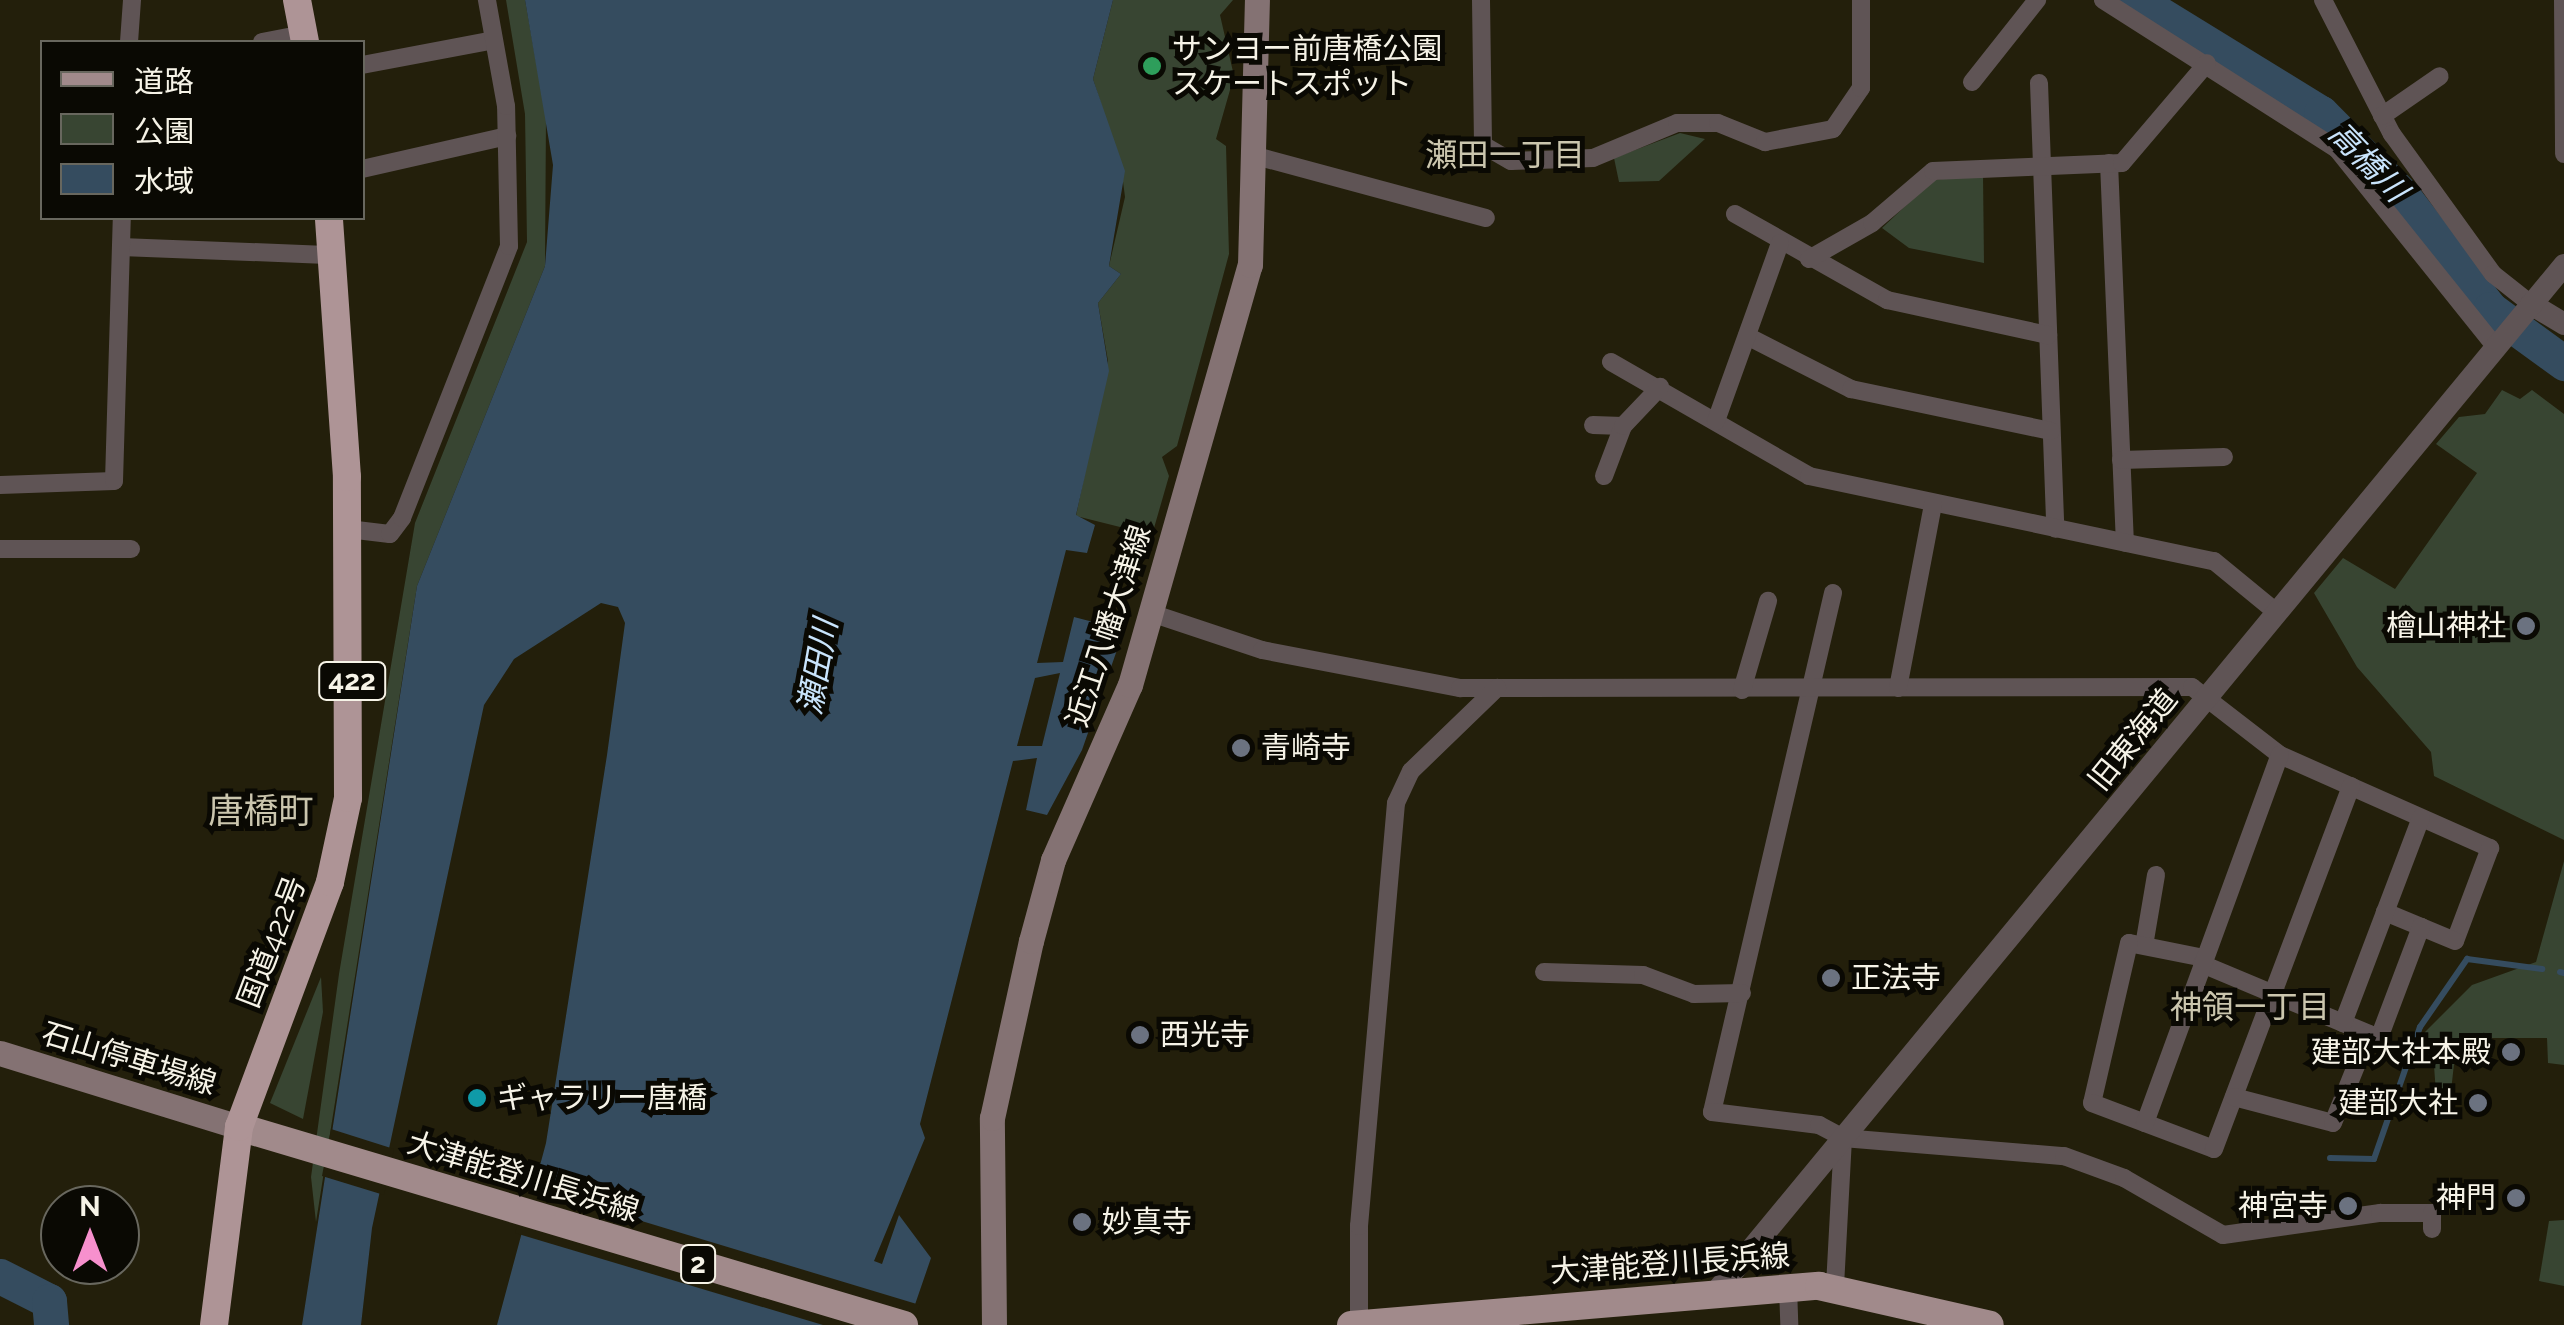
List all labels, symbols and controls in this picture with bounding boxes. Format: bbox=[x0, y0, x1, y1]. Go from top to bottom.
place label: サンヨー前唐橋公園 スケートスポット bbox=[1172, 31, 1442, 102]
legend bbox=[40, 40, 365, 220]
marker: サンヨー前唐橋公園 スケートスポット bbox=[1141, 55, 1163, 77]
text: 道路 bbox=[134, 64, 194, 99]
text: 公園 bbox=[134, 114, 194, 149]
water label: 高橋川 bbox=[2321, 114, 2415, 210]
district label: 瀬田一丁目 bbox=[1425, 136, 1585, 174]
text: 水域 bbox=[134, 164, 194, 199]
street label: 近江八幡大津線 bbox=[1059, 521, 1159, 731]
place label: 檜山神社 bbox=[2386, 608, 2506, 644]
marker: 檜山神社 bbox=[2515, 615, 2537, 637]
water label: 瀬田川 bbox=[791, 616, 845, 718]
road number: 422 bbox=[317, 658, 387, 704]
street label: 旧東海道 bbox=[2081, 682, 2185, 798]
place label: 青崎寺 bbox=[1261, 730, 1351, 766]
marker: 青崎寺 bbox=[1230, 737, 1252, 759]
district label: 唐橋町 bbox=[209, 790, 313, 832]
street label: 国道422号 bbox=[231, 871, 313, 1013]
place label: 正法寺 bbox=[1851, 960, 1941, 996]
marker: 正法寺 bbox=[1820, 967, 1842, 989]
district label: 神領一丁目 bbox=[2170, 988, 2330, 1026]
street label: 石山停車場線 bbox=[38, 1015, 220, 1103]
place label: 西光寺 bbox=[1160, 1017, 1250, 1053]
marker: 西光寺 bbox=[1129, 1024, 1151, 1046]
place label: 建部大社本殿 bbox=[2311, 1034, 2491, 1070]
marker: 建部大社本殿 bbox=[2500, 1041, 2522, 1063]
place label: ギャラリー唐橋 bbox=[497, 1080, 707, 1116]
place label: 建部大社 bbox=[2338, 1085, 2458, 1121]
marker: ギャラリー唐橋 bbox=[466, 1087, 488, 1109]
marker: 建部大社 bbox=[2467, 1092, 2489, 1114]
street label: 大津能登川長浜線 bbox=[403, 1125, 643, 1229]
place label: 神門 bbox=[2436, 1180, 2496, 1216]
north arrow bbox=[40, 1185, 140, 1285]
marker: 神門 bbox=[2505, 1187, 2527, 1209]
place label: 神宮寺 bbox=[2238, 1188, 2328, 1224]
text: N bbox=[79, 1190, 101, 1223]
marker: 神宮寺 bbox=[2337, 1195, 2359, 1217]
place label: 妙真寺 bbox=[1102, 1204, 1192, 1240]
marker: 妙真寺 bbox=[1071, 1211, 1093, 1233]
street label: 大津能登川長浜線 bbox=[1549, 1238, 1791, 1290]
road number: 2 bbox=[678, 1241, 718, 1287]

